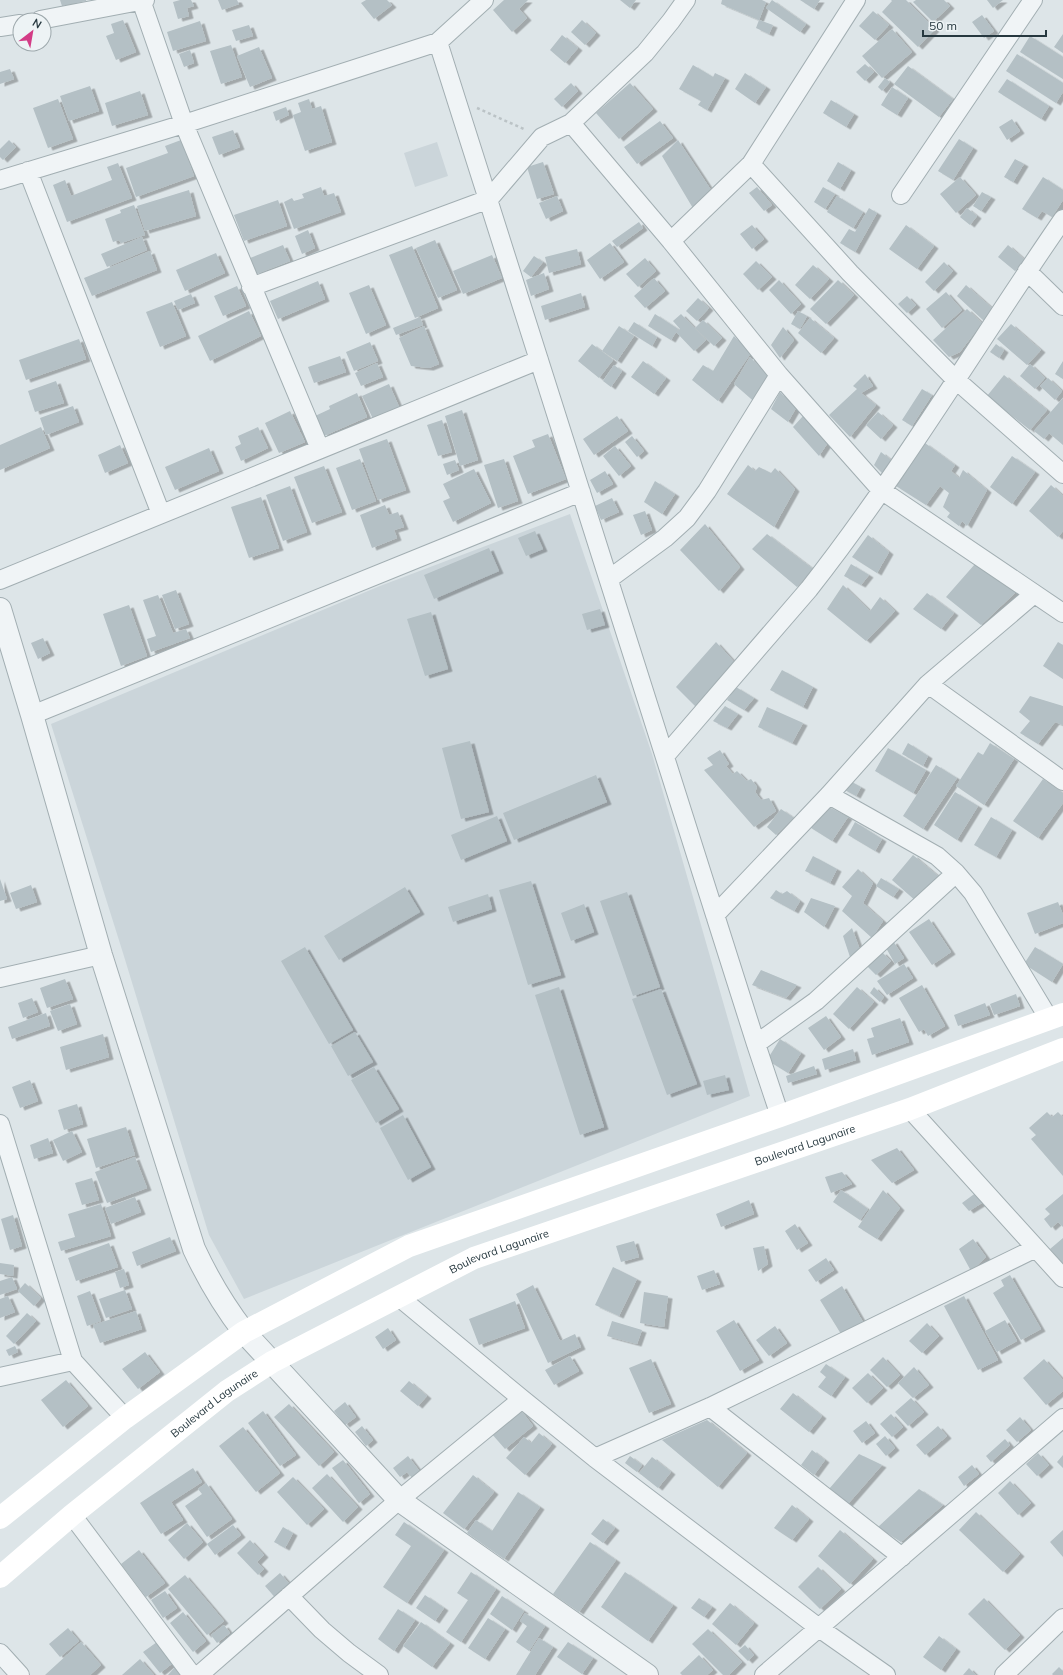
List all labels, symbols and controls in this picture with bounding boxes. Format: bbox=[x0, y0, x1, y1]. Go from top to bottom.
north arrow bbox=[12, 12, 52, 52]
scale bar bbox=[923, 12, 1046, 38]
text: N bbox=[30, 15, 44, 32]
text: 50 m bbox=[929, 18, 957, 33]
street label: Boulevard Lagunaire bbox=[753, 1121, 857, 1169]
street label: Boulevard Lagunaire bbox=[447, 1226, 551, 1277]
street label: Boulevard Lagunaire bbox=[168, 1366, 260, 1440]

